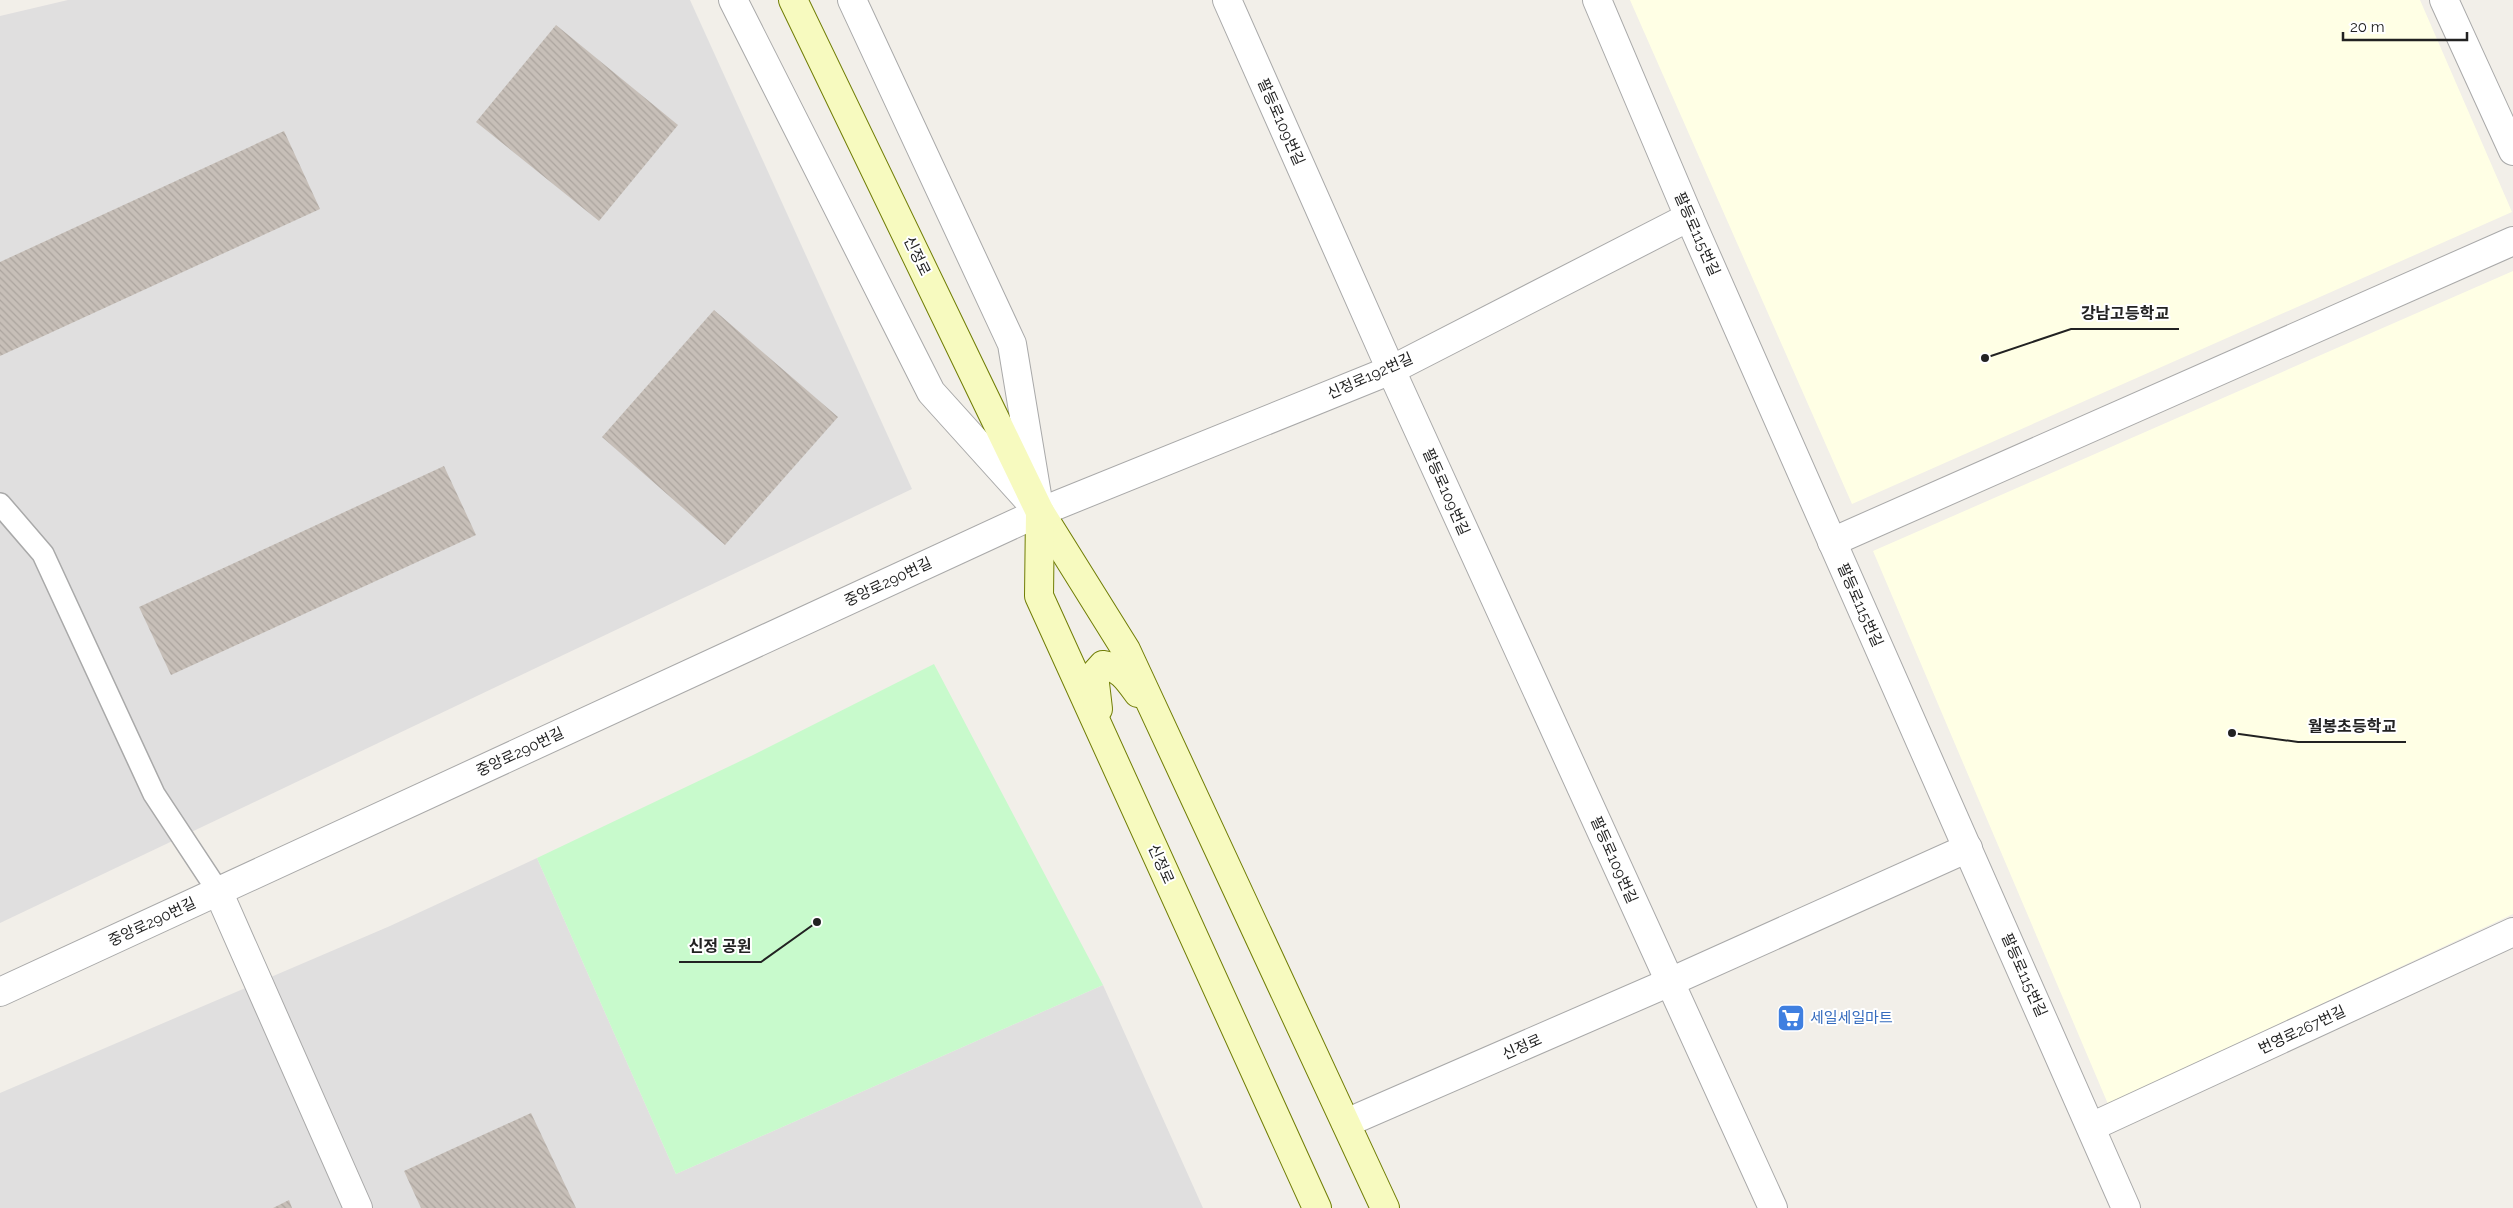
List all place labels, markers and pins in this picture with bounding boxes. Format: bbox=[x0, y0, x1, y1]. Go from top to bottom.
callout: 강남고등학교 bbox=[2071, 298, 2179, 329]
callout: 월봉초등학교 bbox=[2298, 711, 2406, 742]
callout: 신정 공원 bbox=[679, 931, 761, 962]
supermarket icon: 세일세일마트 bbox=[1776, 1003, 1806, 1033]
place label: 세일세일마트 bbox=[1810, 1009, 1893, 1027]

